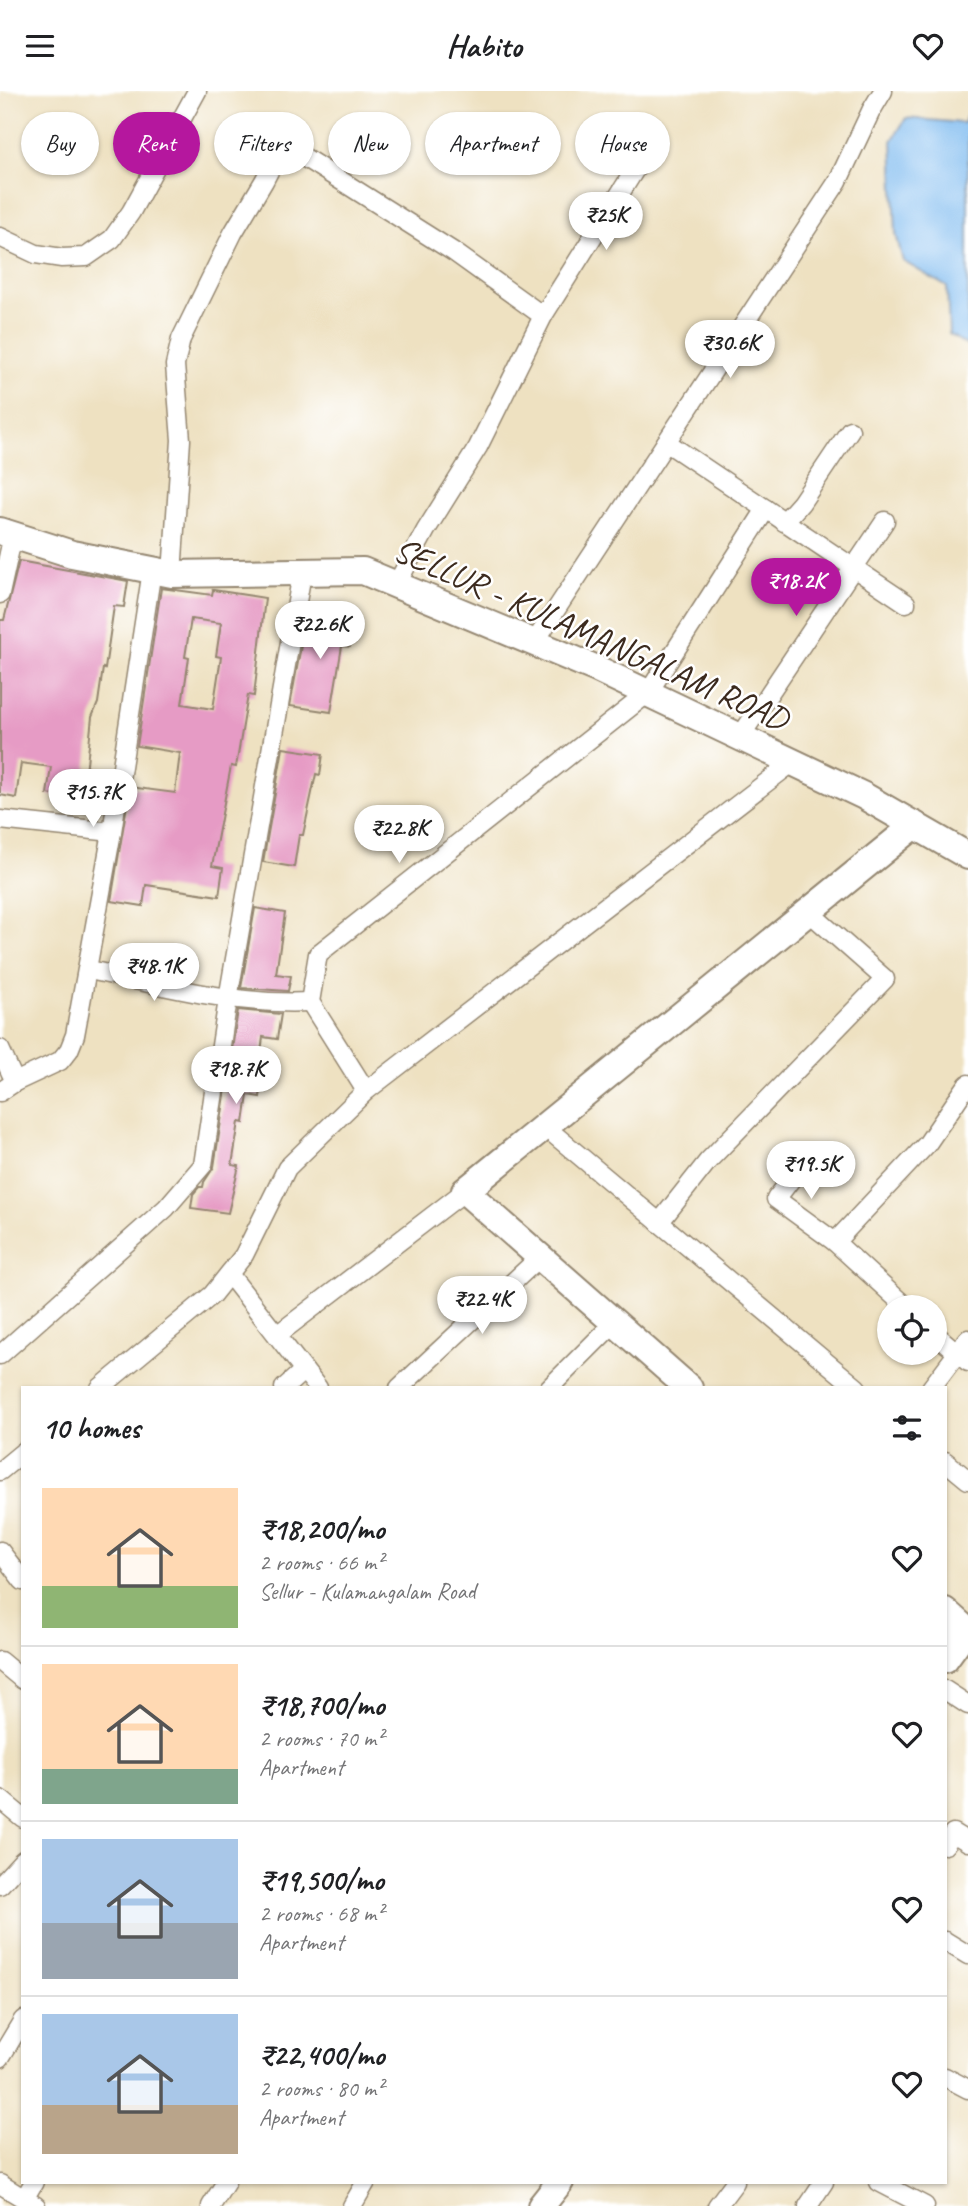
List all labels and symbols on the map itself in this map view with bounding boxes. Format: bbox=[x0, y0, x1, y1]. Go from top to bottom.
pin: ₹25K bbox=[565, 193, 647, 252]
pin: ₹30.6K bbox=[673, 321, 787, 380]
street label: SELLUR - KULAMANGALAM ROAD bbox=[387, 527, 798, 743]
pin: ₹18.2K bbox=[739, 559, 853, 618]
pin: ₹22.6K bbox=[263, 601, 377, 661]
pin: ₹15.7K bbox=[36, 769, 150, 829]
pin: ₹22.8K bbox=[342, 805, 456, 865]
pin: ₹48.1K bbox=[97, 943, 211, 1003]
pin: ₹18.7K bbox=[179, 1047, 293, 1106]
pin: ₹19.5K bbox=[754, 1141, 868, 1201]
pin: ₹22.4K bbox=[425, 1277, 539, 1336]

